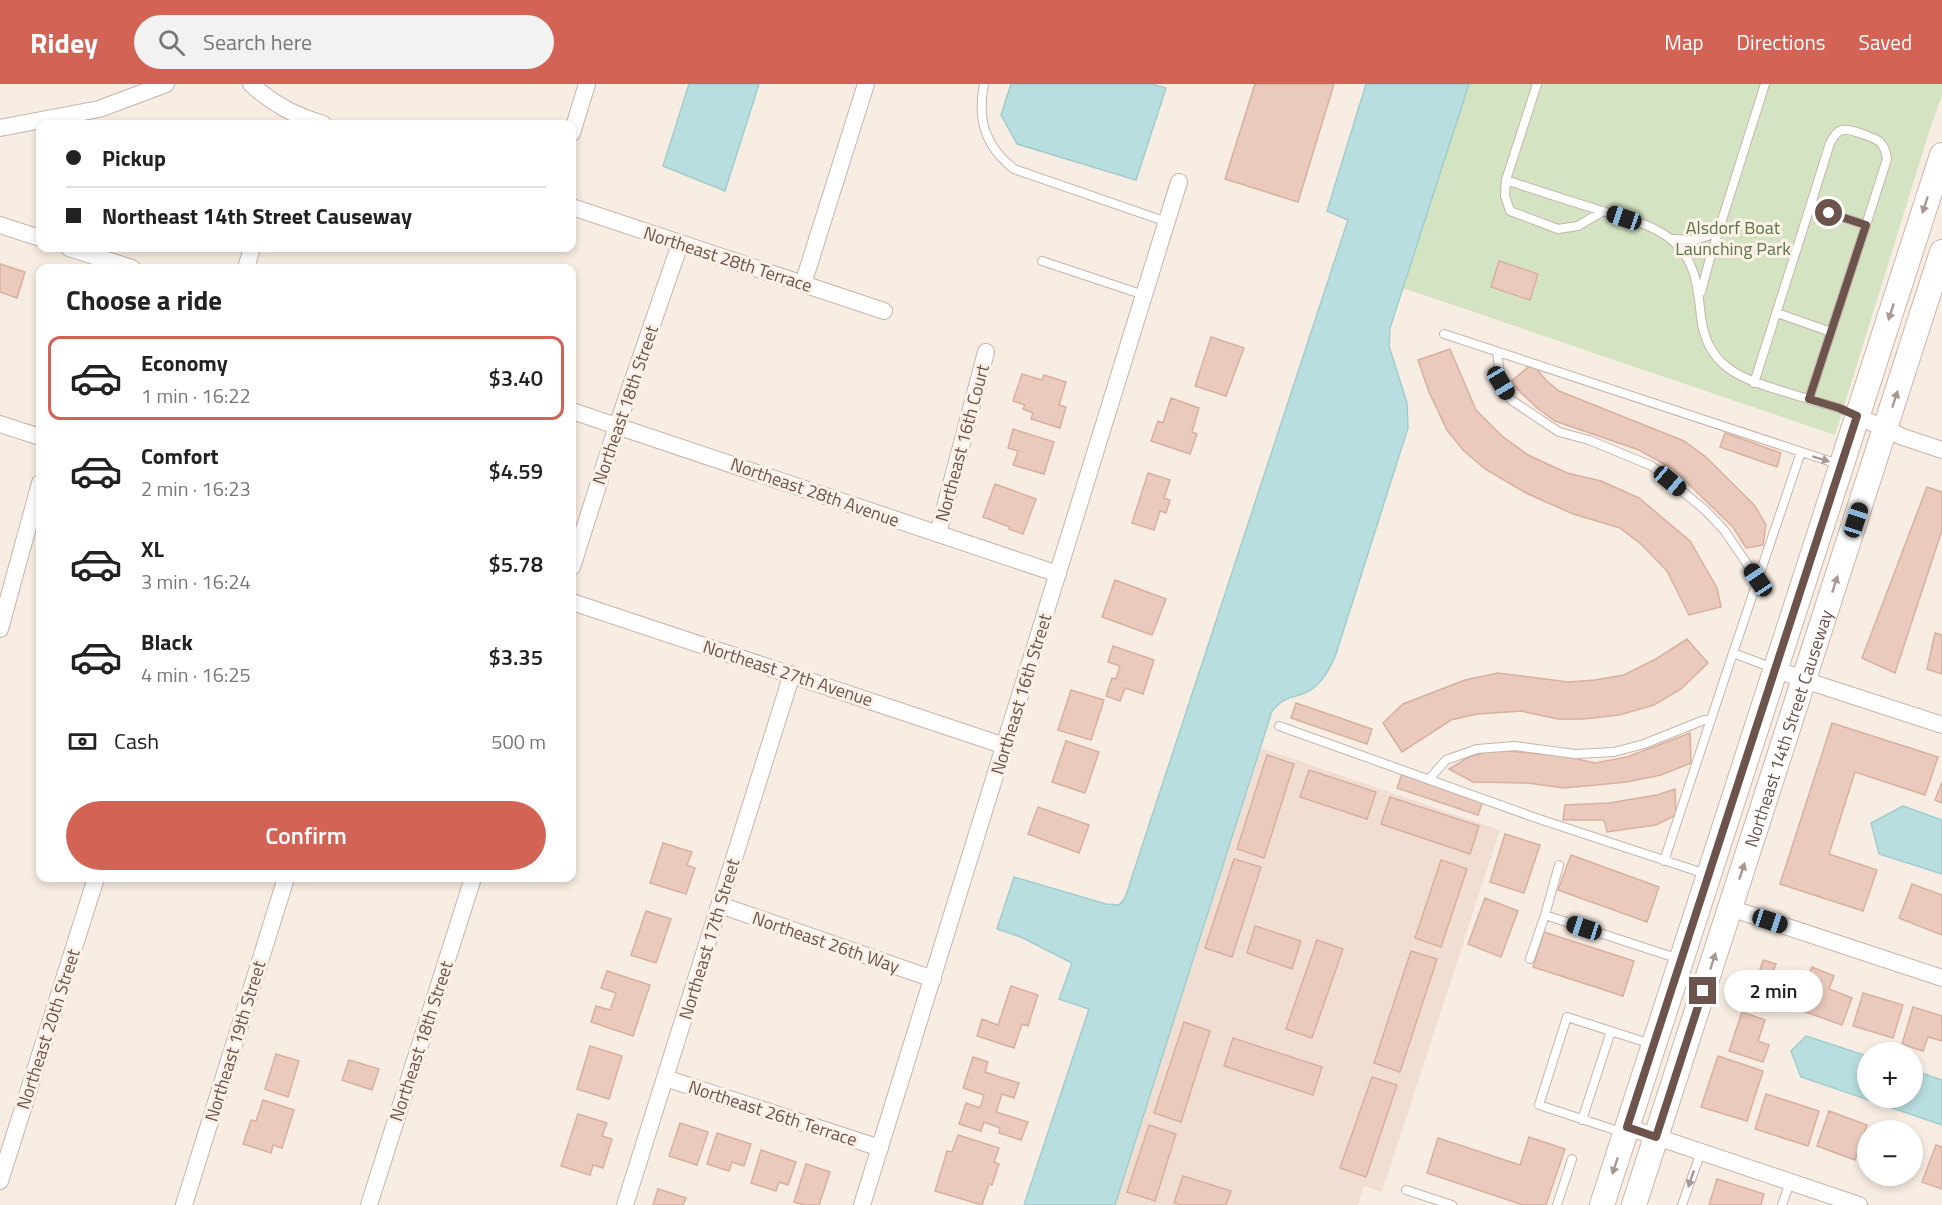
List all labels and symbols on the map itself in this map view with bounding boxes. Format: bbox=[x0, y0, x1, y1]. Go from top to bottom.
one-way arrow bbox=[1920, 197, 1930, 215]
route start bbox=[1815, 199, 1842, 226]
car bbox=[1604, 204, 1644, 232]
park label: Alsdorf Boat Launching Park bbox=[1675, 214, 1791, 262]
street label: Northeast 28th Terrace bbox=[640, 219, 816, 299]
one-way arrow bbox=[1886, 303, 1895, 321]
street label: Northeast 18th Street bbox=[585, 321, 665, 488]
street label: Northeast 16th Court bbox=[928, 361, 996, 525]
car bbox=[1484, 363, 1518, 403]
one-way arrow bbox=[1890, 390, 1900, 408]
street label: Northeast 28th Avenue bbox=[727, 450, 903, 534]
one-way arrow bbox=[1812, 454, 1830, 464]
car bbox=[1650, 463, 1690, 499]
car bbox=[1842, 500, 1870, 540]
car bbox=[1740, 560, 1776, 600]
one-way arrow bbox=[1831, 575, 1840, 593]
street label: Northeast 14th Street Causeway bbox=[1737, 606, 1839, 851]
street label: Northeast 16th Street bbox=[984, 610, 1059, 778]
street label: Northeast 27th Avenue bbox=[700, 633, 876, 713]
street label: Northeast 17th Street bbox=[672, 855, 747, 1023]
one-way arrow bbox=[1738, 862, 1747, 880]
street label: Northeast 26th Way bbox=[749, 904, 903, 980]
car bbox=[1750, 907, 1790, 935]
car bbox=[1564, 914, 1604, 942]
street label: Northeast 20th Street bbox=[9, 945, 87, 1113]
one-way arrow bbox=[1708, 952, 1718, 970]
street label: Northeast 19th Street bbox=[198, 957, 273, 1125]
street label: Northeast 18th Street bbox=[382, 957, 460, 1125]
callout: 2 min bbox=[1724, 970, 1823, 1012]
route end bbox=[1689, 977, 1716, 1004]
street label: Northeast 26th Terrace bbox=[685, 1073, 861, 1153]
one-way arrow bbox=[1610, 1157, 1619, 1175]
one-way arrow bbox=[1686, 1170, 1696, 1188]

